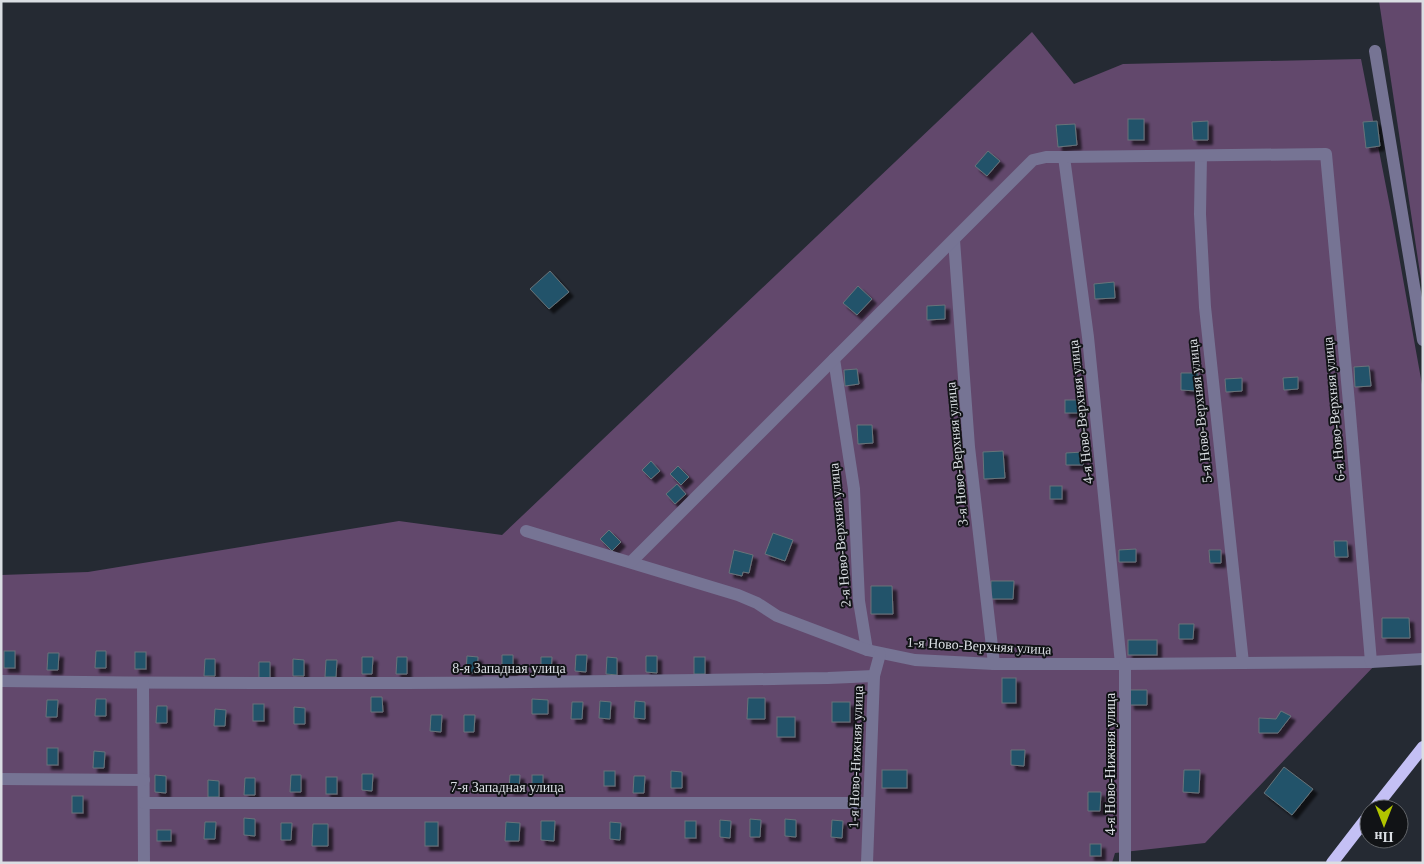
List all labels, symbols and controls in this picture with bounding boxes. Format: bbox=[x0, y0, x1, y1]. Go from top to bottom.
street label: 6-я Ново-Верхняя улица bbox=[1320, 335, 1348, 482]
street label: 5-я Ново-Верхняя улица bbox=[1185, 337, 1215, 484]
street label: 4-я Ново-Верхняя улица bbox=[1066, 338, 1096, 485]
street label: 3-я Ново-Верхняя улица bbox=[943, 380, 971, 527]
street label: 2-я Ново-Верхняя улица bbox=[826, 461, 854, 608]
street label: 1-я Ново-Верхняя улица bbox=[906, 635, 1053, 657]
street label: 8-я Западная улица bbox=[452, 661, 567, 676]
street label: 1-я Ново-Нижняя улица bbox=[846, 685, 866, 829]
street label: 4-я Ново-Нижняя улица bbox=[1103, 692, 1118, 835]
street label: 7-я Западная улица bbox=[450, 780, 565, 795]
north arrow bbox=[1359, 799, 1409, 849]
text: Пн bbox=[1375, 829, 1393, 844]

